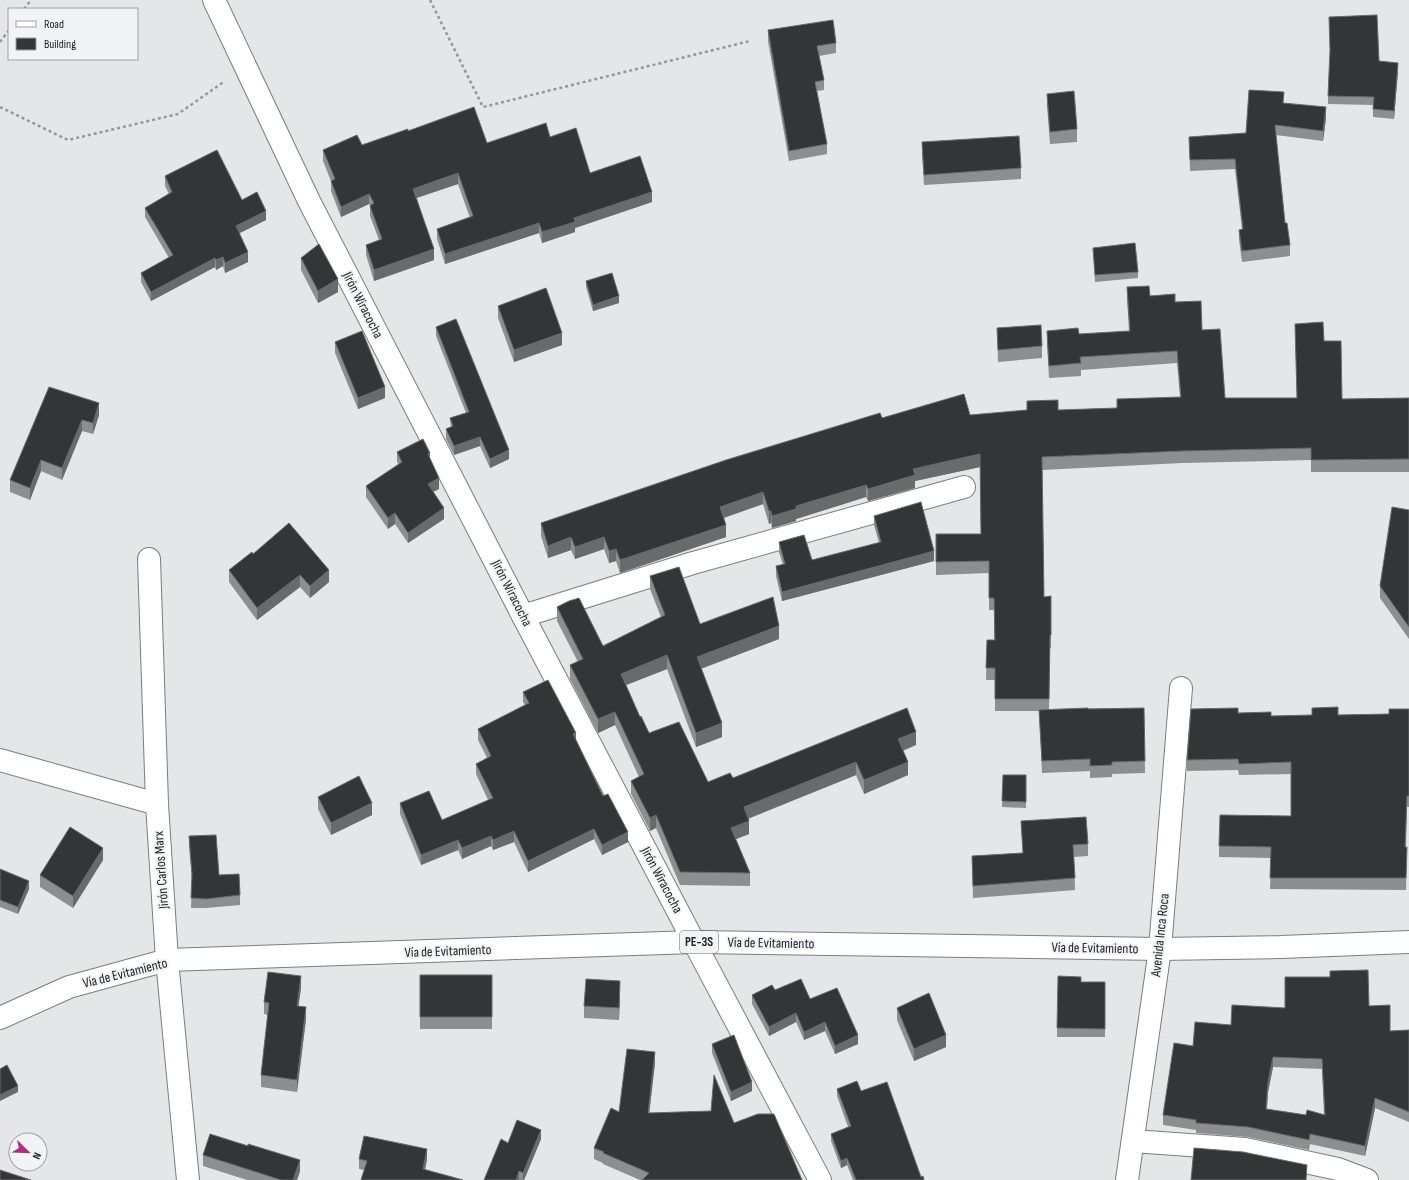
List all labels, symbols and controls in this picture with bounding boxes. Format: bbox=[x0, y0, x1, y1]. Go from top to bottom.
legend bbox=[8, 8, 138, 60]
text: Road bbox=[44, 17, 64, 32]
text: Building bbox=[44, 37, 76, 52]
street label: Jirón Wiracocha bbox=[339, 268, 387, 341]
street label: Jirón Wiracocha bbox=[488, 556, 536, 629]
street label: Jirón Carlos Marx bbox=[150, 830, 172, 910]
street label: Jirón Wiracocha bbox=[637, 843, 687, 916]
street label: Avenida Inca Roca bbox=[1147, 893, 1173, 978]
road number: PE-3S bbox=[680, 931, 718, 953]
street label: Vía de Evitamiento bbox=[727, 934, 815, 952]
street label: Vía de Evitamiento bbox=[1051, 939, 1139, 957]
street label: Vía de Evitamiento bbox=[404, 941, 492, 961]
street label: Vía de Evitamiento bbox=[81, 954, 169, 992]
north arrow bbox=[8, 1132, 48, 1172]
text: N bbox=[30, 1150, 44, 1161]

